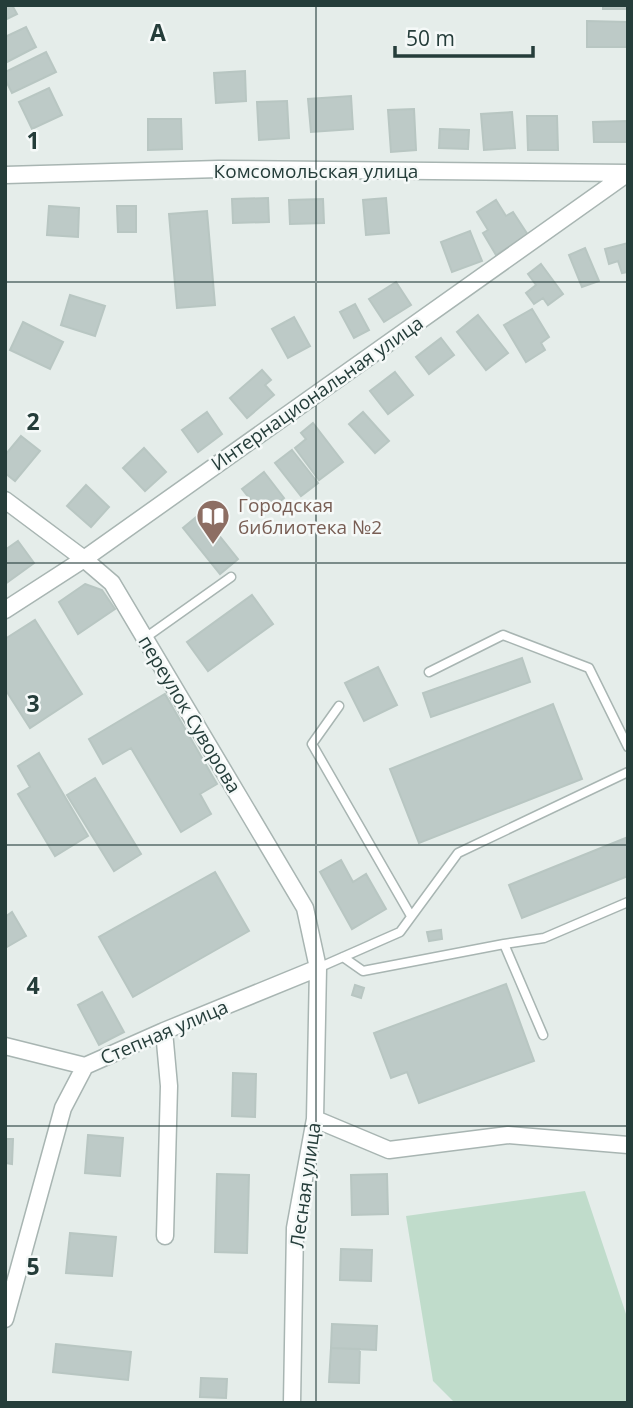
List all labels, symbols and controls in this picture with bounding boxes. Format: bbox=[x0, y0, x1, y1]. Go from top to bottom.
scale bar bbox=[395, 14, 533, 58]
text: A bbox=[150, 16, 166, 48]
text: 50 m bbox=[406, 24, 455, 52]
text: 1 bbox=[26, 124, 40, 156]
street label: Комсомольская улица bbox=[214, 158, 418, 184]
street label: Интернациональная улица bbox=[206, 310, 428, 476]
text: 2 bbox=[26, 405, 40, 437]
place label: Городская библиотека №2 bbox=[238, 492, 382, 540]
library icon: Городская библиотека №2 bbox=[194, 497, 232, 546]
street label: переулок Суворова bbox=[133, 630, 247, 798]
text: 3 bbox=[26, 687, 40, 719]
text: 4 bbox=[26, 969, 40, 1001]
street label: Степная улица bbox=[96, 993, 232, 1071]
street label: Лесная улица bbox=[283, 1121, 327, 1249]
text: 5 bbox=[26, 1250, 40, 1282]

